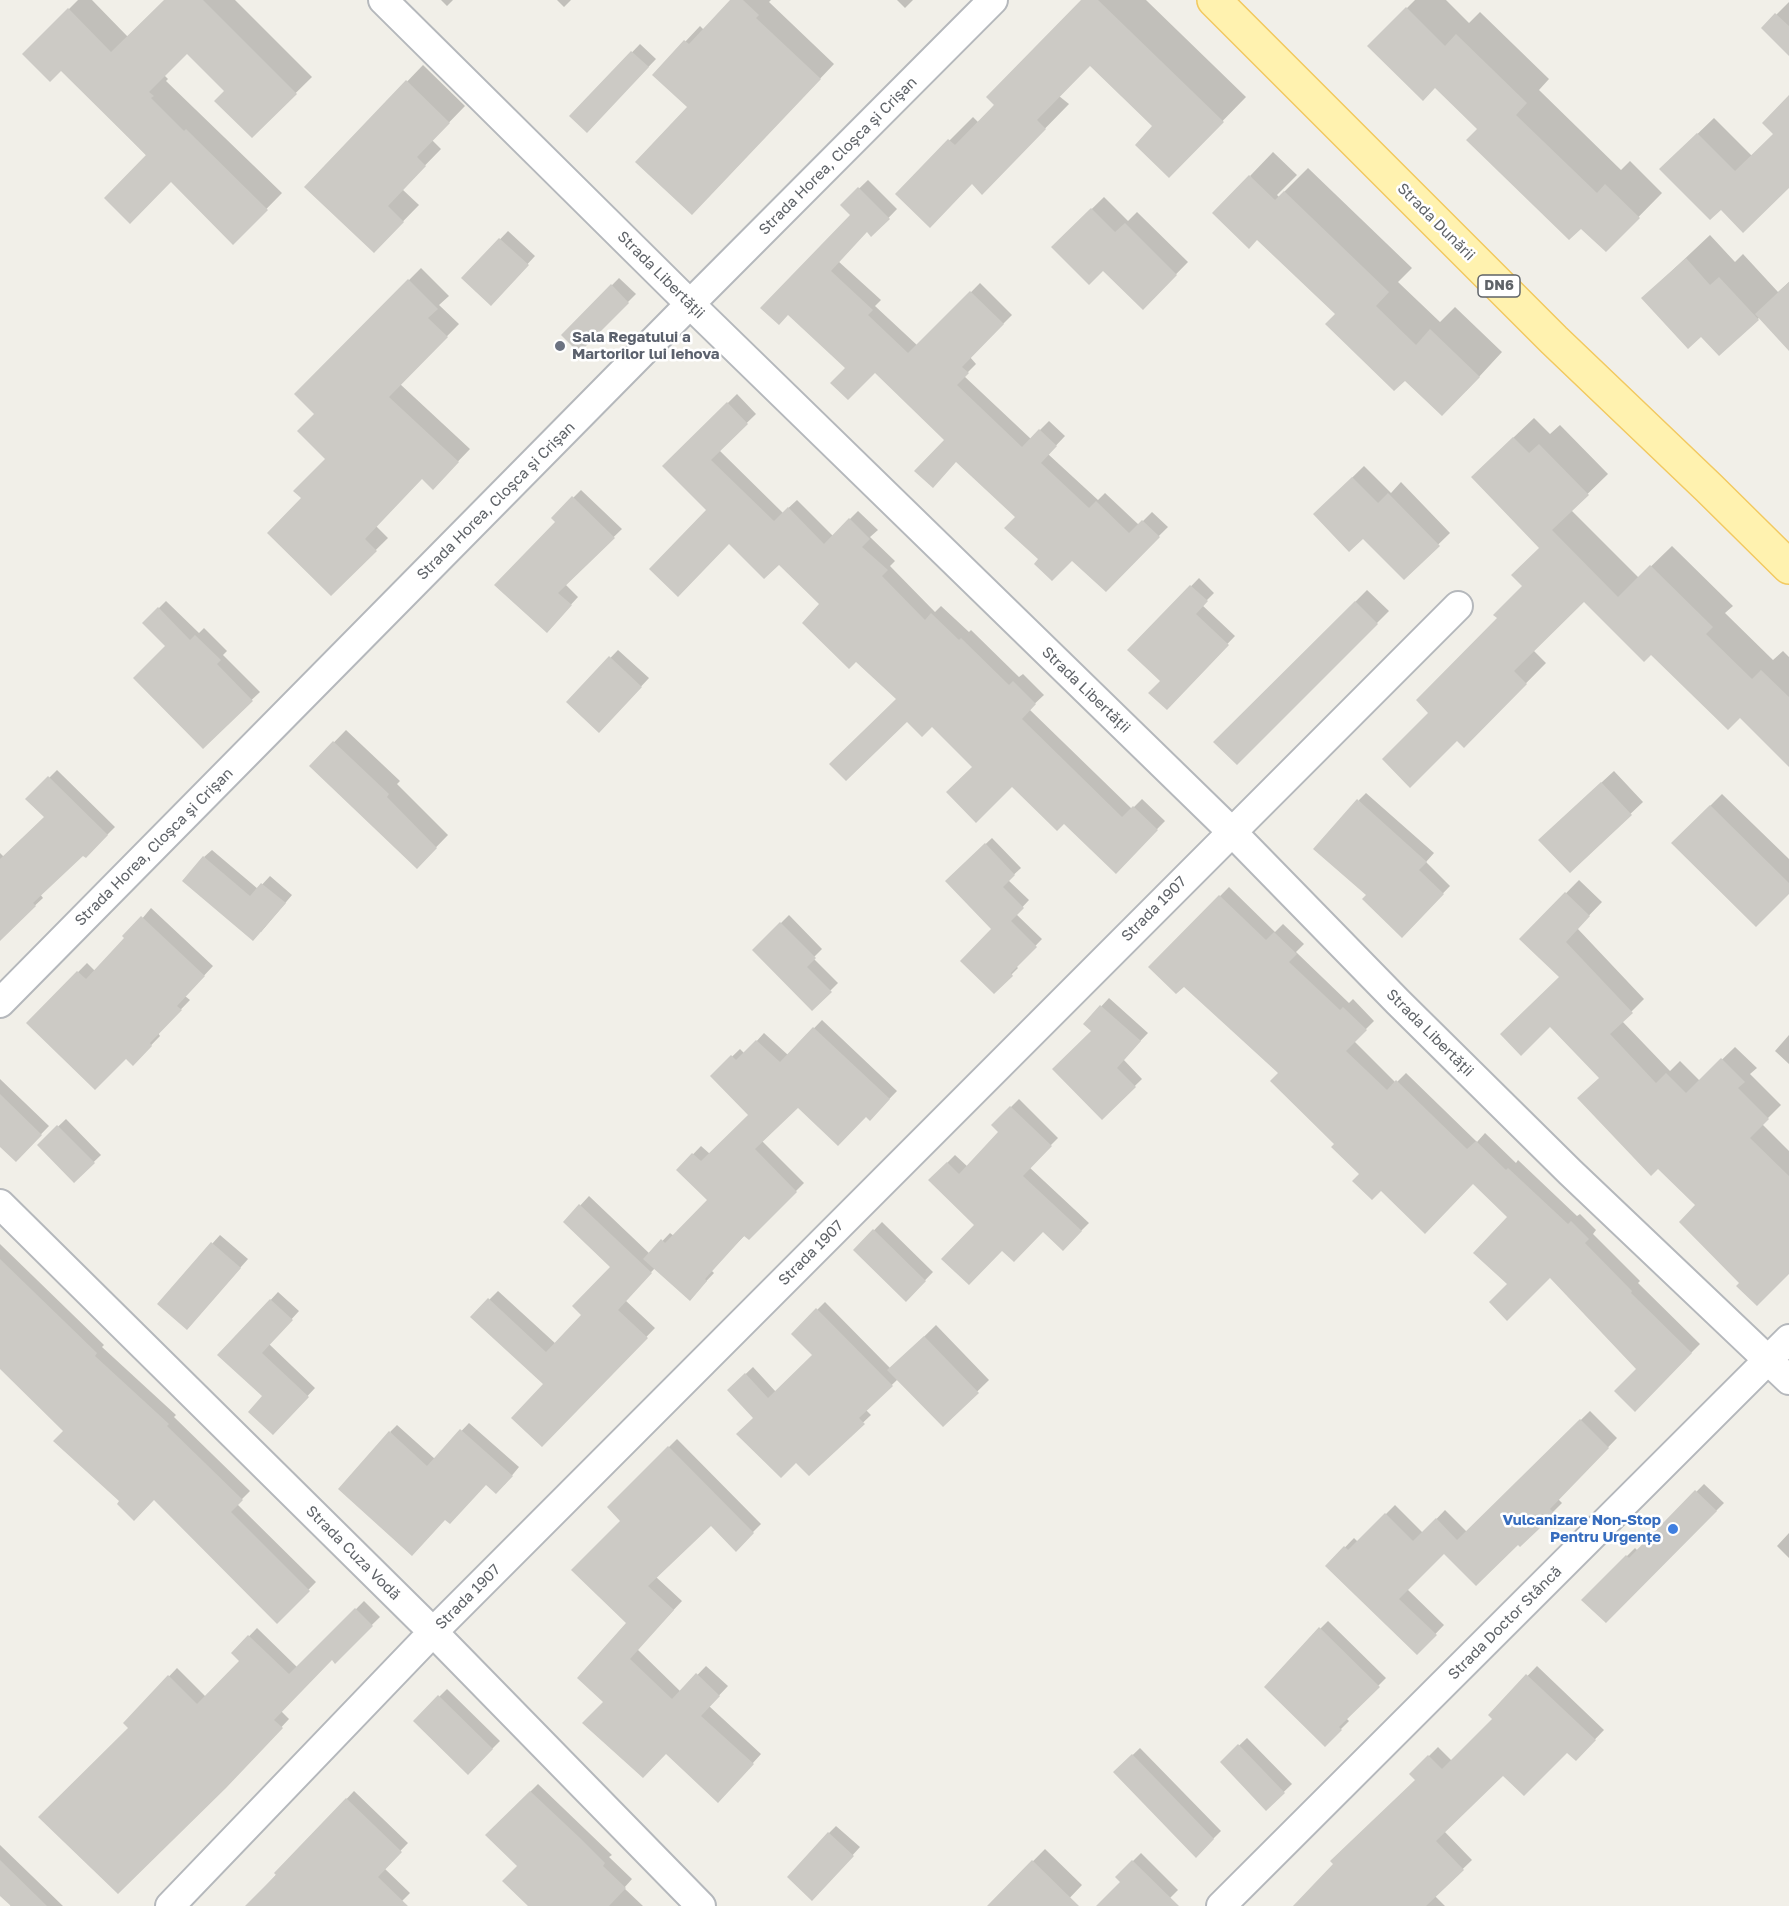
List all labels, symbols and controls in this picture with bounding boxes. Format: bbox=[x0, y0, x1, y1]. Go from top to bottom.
street label: Strada Horea, Cloşca şi Crişan bbox=[755, 73, 921, 239]
street label: Strada Dunării bbox=[1394, 180, 1478, 264]
street label: Strada Libertății bbox=[614, 228, 708, 322]
road number: DN6 bbox=[1478, 275, 1520, 297]
place label: Sala Regatului a Martorilor lui Iehova bbox=[572, 328, 719, 363]
marker: Sala Regatului a Martorilor lui Iehova bbox=[553, 339, 567, 353]
street label: Strada Horea, Cloşca şi Crişan bbox=[413, 418, 579, 584]
street label: Strada Libertății bbox=[1038, 643, 1134, 737]
street label: Strada Horea, Cloşca şi Crişan bbox=[71, 764, 237, 930]
street label: Strada 1907 bbox=[1118, 873, 1190, 945]
street label: Strada Libertății bbox=[1383, 986, 1477, 1080]
street label: Strada 1907 bbox=[775, 1217, 847, 1289]
street label: Strada Cuza Vodă bbox=[302, 1502, 404, 1604]
place label: Vulcanizare Non-Stop Pentru Urgențe bbox=[1503, 1511, 1661, 1546]
marker: Vulcanizare Non-Stop Pentru Urgențe bbox=[1666, 1522, 1680, 1536]
street label: Strada 1907 bbox=[432, 1561, 504, 1633]
street label: Strada Doctor Stâncă bbox=[1445, 1563, 1565, 1683]

